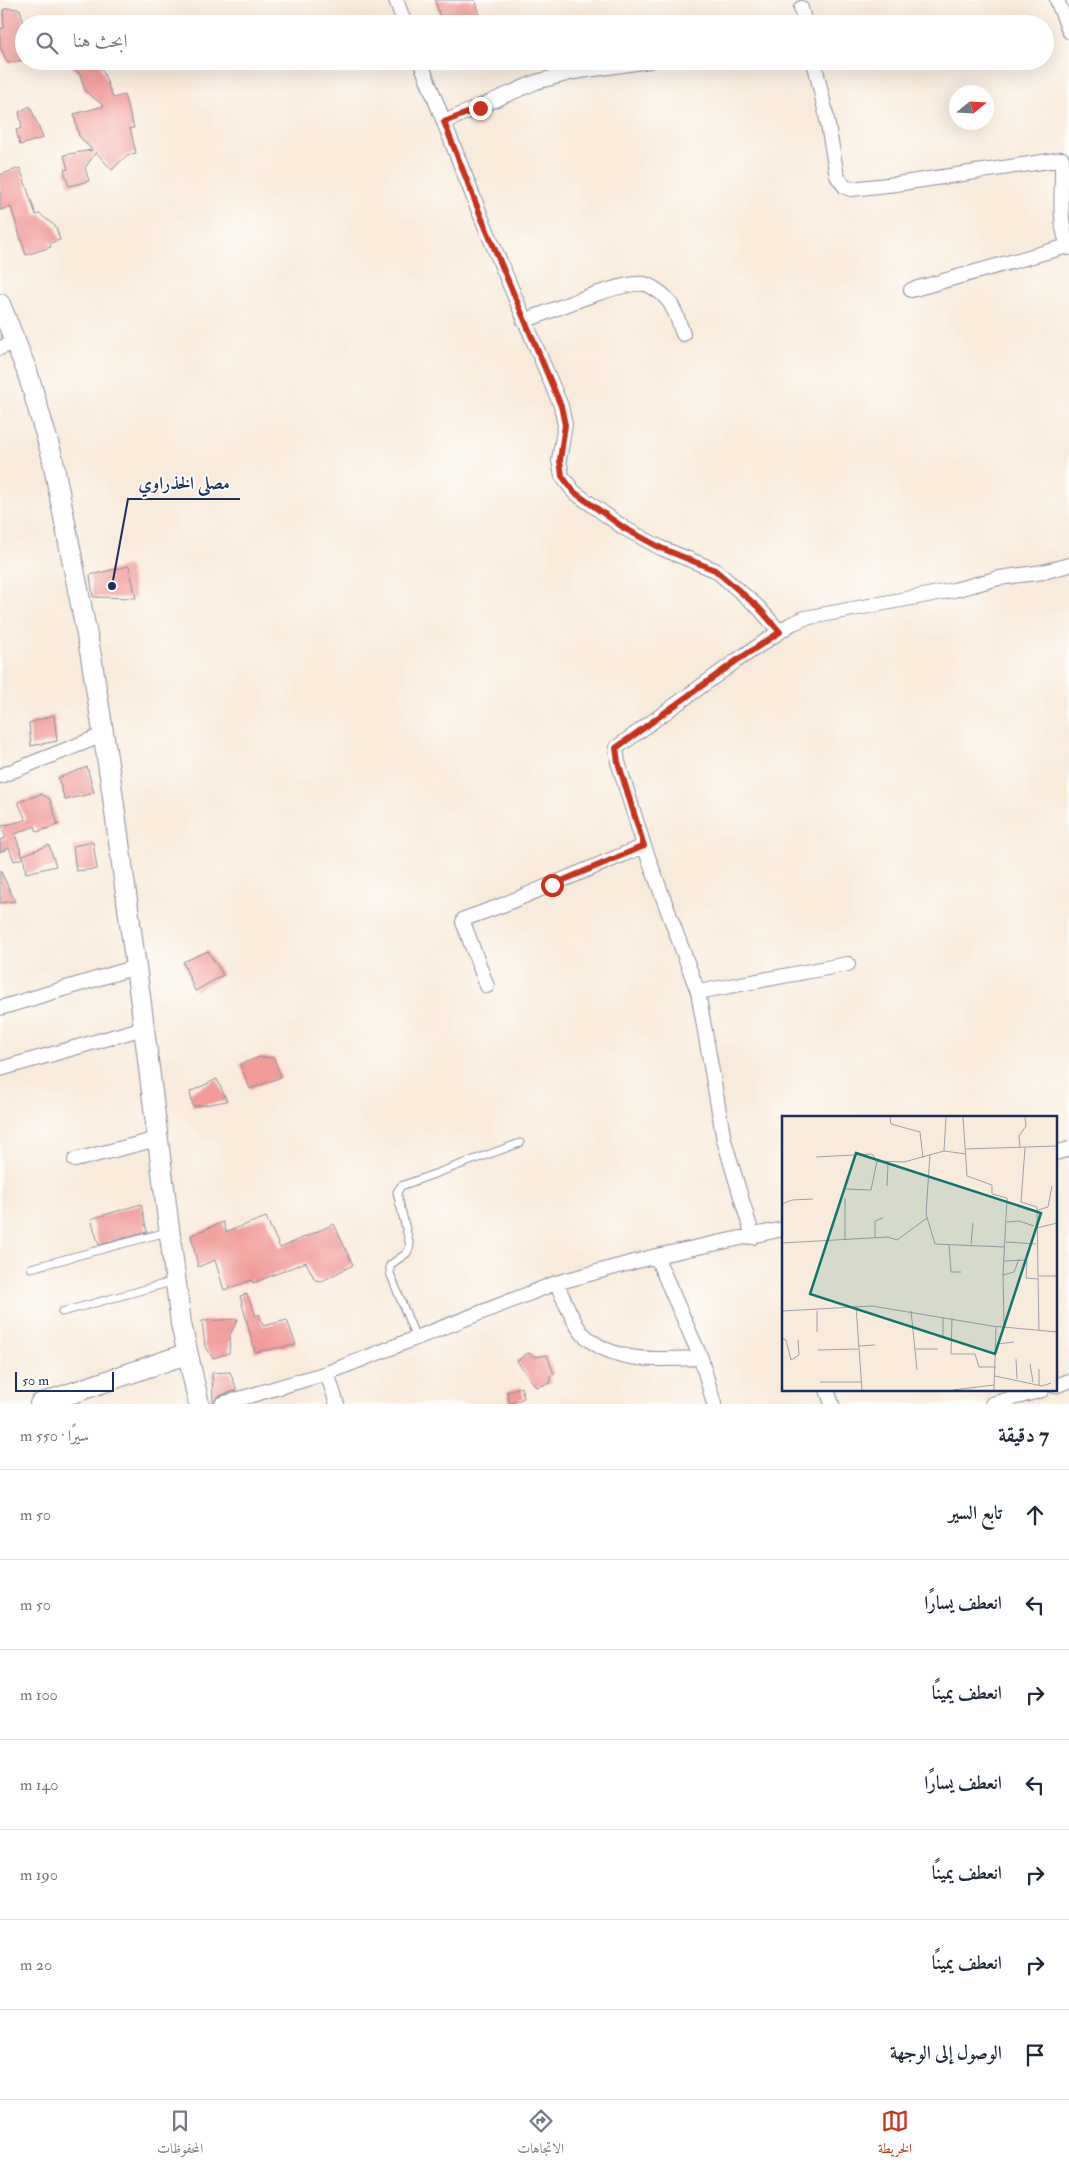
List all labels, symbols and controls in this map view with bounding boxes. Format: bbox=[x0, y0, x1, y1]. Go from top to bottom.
search box bbox=[15, 15, 1054, 70]
icon: search bbox=[33, 29, 61, 57]
text: ابحث هنا bbox=[73, 29, 128, 53]
north arrow bbox=[949, 85, 994, 130]
route end bbox=[469, 97, 492, 120]
callout: مصلى الخذراوي bbox=[128, 466, 240, 499]
text: مصلى الخذراوي bbox=[138, 472, 230, 498]
route start bbox=[541, 874, 564, 897]
inset map bbox=[782, 1116, 1056, 1392]
scale bar bbox=[15, 1369, 114, 1392]
text: 50 m bbox=[22, 1372, 49, 1389]
text: 7 دقيقة bbox=[998, 1422, 1049, 1449]
text: سيرًا · 550 m bbox=[20, 1426, 89, 1446]
text: تابع السير bbox=[948, 1501, 1002, 1525]
icon: ahead bbox=[1021, 1501, 1049, 1529]
text: 50 m bbox=[20, 1505, 51, 1525]
text: انعطف يسارًا bbox=[924, 1591, 1002, 1615]
icon: left bbox=[1021, 1591, 1049, 1619]
text: 50 m bbox=[20, 1595, 51, 1615]
text: انعطف يمينًا bbox=[932, 1681, 1002, 1705]
icon: right bbox=[1021, 1681, 1049, 1709]
text: 100 m bbox=[20, 1685, 58, 1705]
text: انعطف يسارًا bbox=[924, 1771, 1002, 1795]
icon: left bbox=[1021, 1771, 1049, 1799]
text: 140 m bbox=[20, 1775, 58, 1795]
text: انعطف يمينًا bbox=[932, 1861, 1002, 1885]
icon: right bbox=[1021, 1861, 1049, 1889]
text: 190 m bbox=[20, 1865, 58, 1885]
text: انعطف يمينًا bbox=[932, 1951, 1002, 1975]
icon: right bbox=[1021, 1951, 1049, 1979]
text: 20 m bbox=[20, 1955, 52, 1975]
text: الوصول إلى الوجهة bbox=[890, 2041, 1002, 2065]
icon: arrive bbox=[1021, 2041, 1049, 2069]
tab: المحفوظات bbox=[157, 2107, 203, 2162]
tab: الاتجاهات bbox=[517, 2107, 564, 2162]
tab: الخريطة bbox=[878, 2107, 912, 2162]

